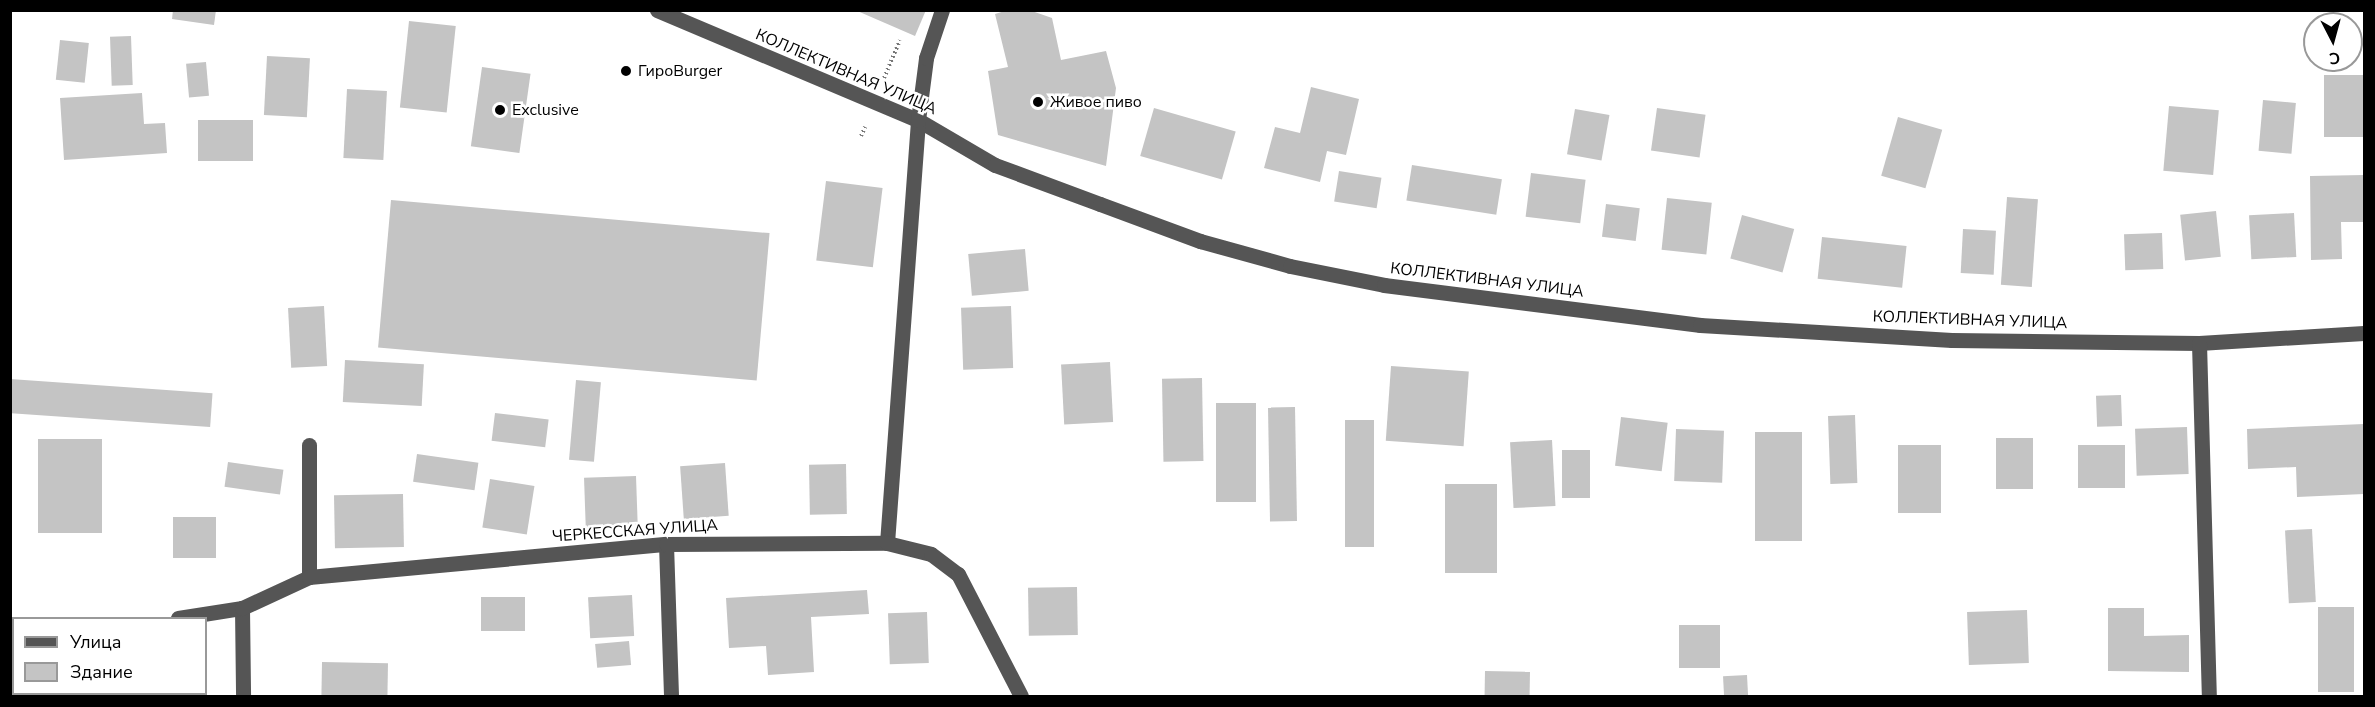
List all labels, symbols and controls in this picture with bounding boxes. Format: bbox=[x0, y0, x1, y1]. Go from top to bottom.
north arrow bbox=[2303, 12, 2363, 72]
street label: КОЛЛЕКТИВНАЯ УЛИЦА bbox=[753, 25, 939, 119]
text: С bbox=[2328, 46, 2341, 69]
place label: ГироBurger bbox=[638, 61, 722, 81]
marker: ГироBurger bbox=[619, 64, 633, 78]
place label: Живое пиво bbox=[1050, 92, 1142, 112]
marker: Живое пиво bbox=[1031, 95, 1045, 109]
place label: Exclusive bbox=[512, 100, 579, 120]
marker: Exclusive bbox=[493, 103, 507, 117]
street label: КОЛЛЕКТИВНАЯ УЛИЦА bbox=[1389, 259, 1585, 301]
street label: КОЛЛЕКТИВНАЯ УЛИЦА bbox=[1872, 307, 2068, 333]
street label: ЧЕРКЕССКАЯ УЛИЦА bbox=[552, 516, 718, 546]
legend bbox=[12, 617, 207, 695]
text: Улица bbox=[70, 630, 121, 654]
text: Здание bbox=[70, 660, 133, 684]

